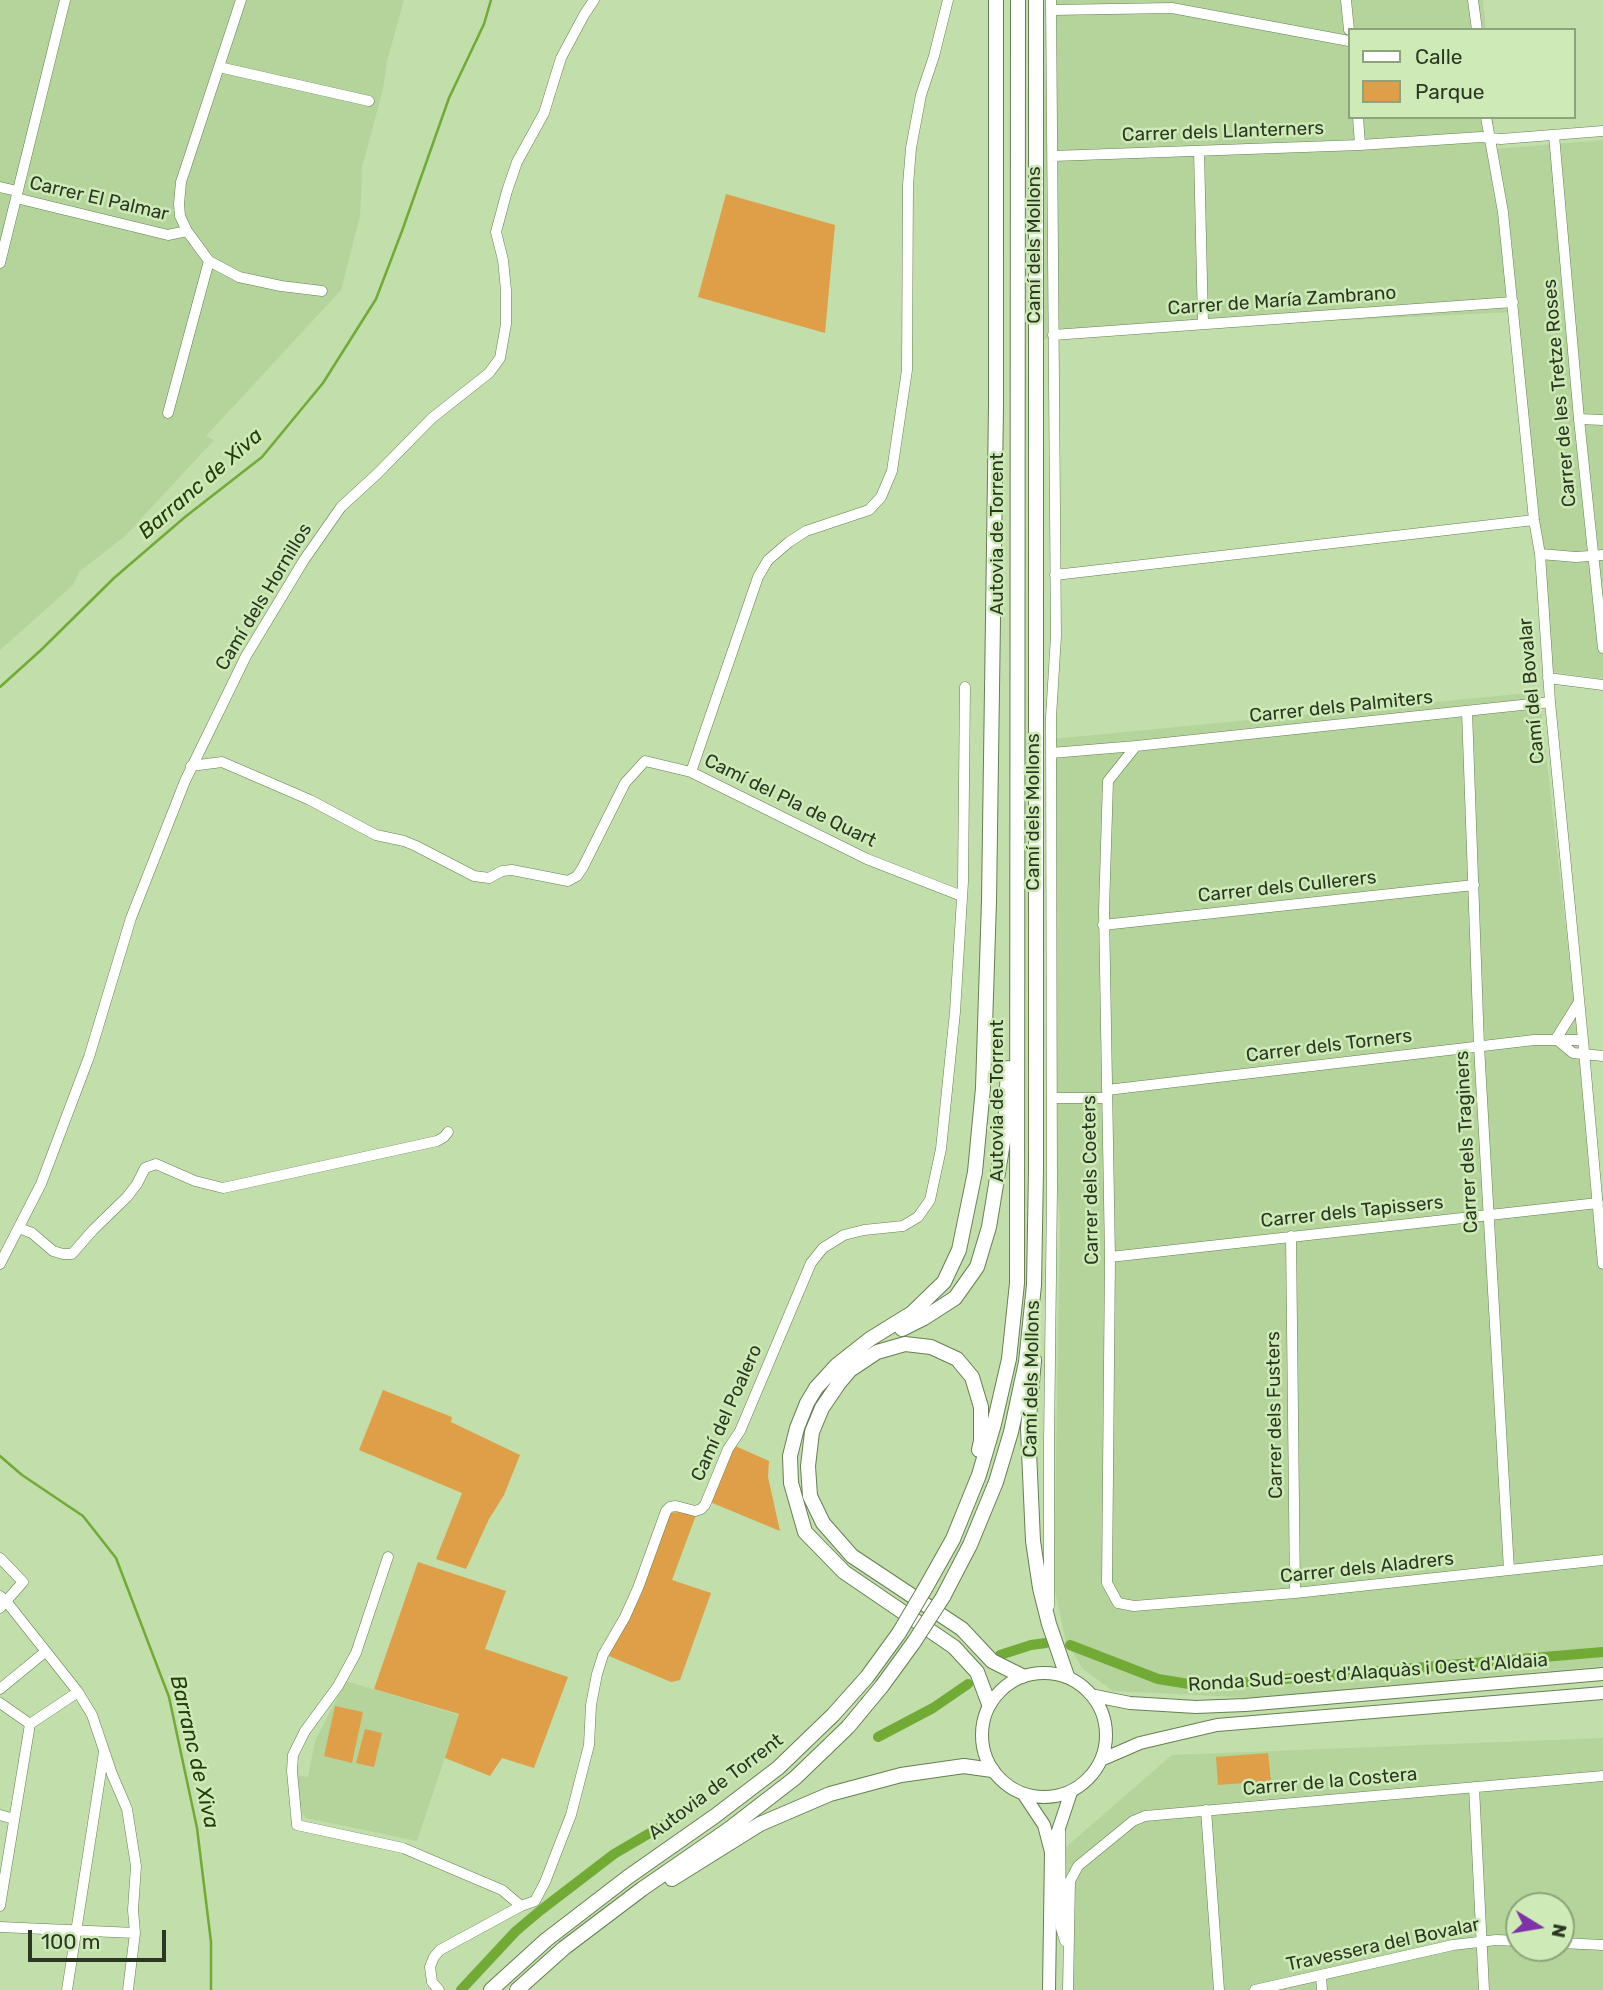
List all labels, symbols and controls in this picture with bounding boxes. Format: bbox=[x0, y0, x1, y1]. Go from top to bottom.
legend bbox=[1348, 28, 1575, 119]
text: Calle bbox=[1415, 44, 1463, 69]
text: Parque bbox=[1415, 79, 1485, 104]
street label: Carrer dels Llanterners bbox=[1121, 117, 1325, 147]
street label: Camí dels Mollons bbox=[1024, 166, 1046, 324]
street label: Carrer El Palmar bbox=[27, 172, 171, 226]
street label: Carrer de les Tretze Roses bbox=[1539, 278, 1581, 508]
street label: Carrer de María Zambrano bbox=[1167, 282, 1397, 320]
water label: Barranc de Xiva bbox=[134, 423, 268, 545]
street label: Autovia de Torrent bbox=[987, 453, 1009, 615]
street label: Camí dels Hornillos bbox=[211, 519, 317, 675]
street label: Camí del Bovalar bbox=[1514, 617, 1550, 765]
street label: Carrer dels Palmiters bbox=[1248, 686, 1434, 728]
street label: Camí dels Mollons bbox=[1023, 733, 1045, 891]
street label: Camí del Pla de Quart bbox=[700, 749, 880, 853]
street label: Carrer dels Cullerers bbox=[1197, 866, 1377, 908]
street label: Autovia de Torrent bbox=[987, 1020, 1009, 1182]
street label: Carrer dels Torners bbox=[1245, 1024, 1413, 1068]
street label: Carrer dels Traginers bbox=[1451, 1050, 1483, 1234]
street label: Carrer dels Coeters bbox=[1078, 1095, 1104, 1265]
street label: Carrer dels Tapissers bbox=[1260, 1191, 1444, 1233]
street label: Camí dels Mollons bbox=[1019, 1300, 1045, 1458]
street label: Carrer dels Fusters bbox=[1262, 1331, 1288, 1499]
street label: Camí del Poalero bbox=[687, 1341, 767, 1485]
street label: Carrer dels Aladrers bbox=[1279, 1548, 1455, 1588]
street label: Ronda Sud-oest d'Alaquàs i Oest d'Aldaia bbox=[1187, 1649, 1549, 1697]
water label: Barranc de Xiva bbox=[164, 1673, 224, 1831]
street label: Autovia de Torrent bbox=[644, 1729, 788, 1845]
street label: Carrer de la Costera bbox=[1242, 1763, 1418, 1801]
north arrow bbox=[1505, 1892, 1575, 1962]
street label: Travessera del Bovalar bbox=[1284, 1913, 1482, 1977]
scale bar bbox=[32, 1916, 170, 1960]
text: N bbox=[1547, 1922, 1572, 1940]
text: 100 m bbox=[41, 1929, 100, 1954]

